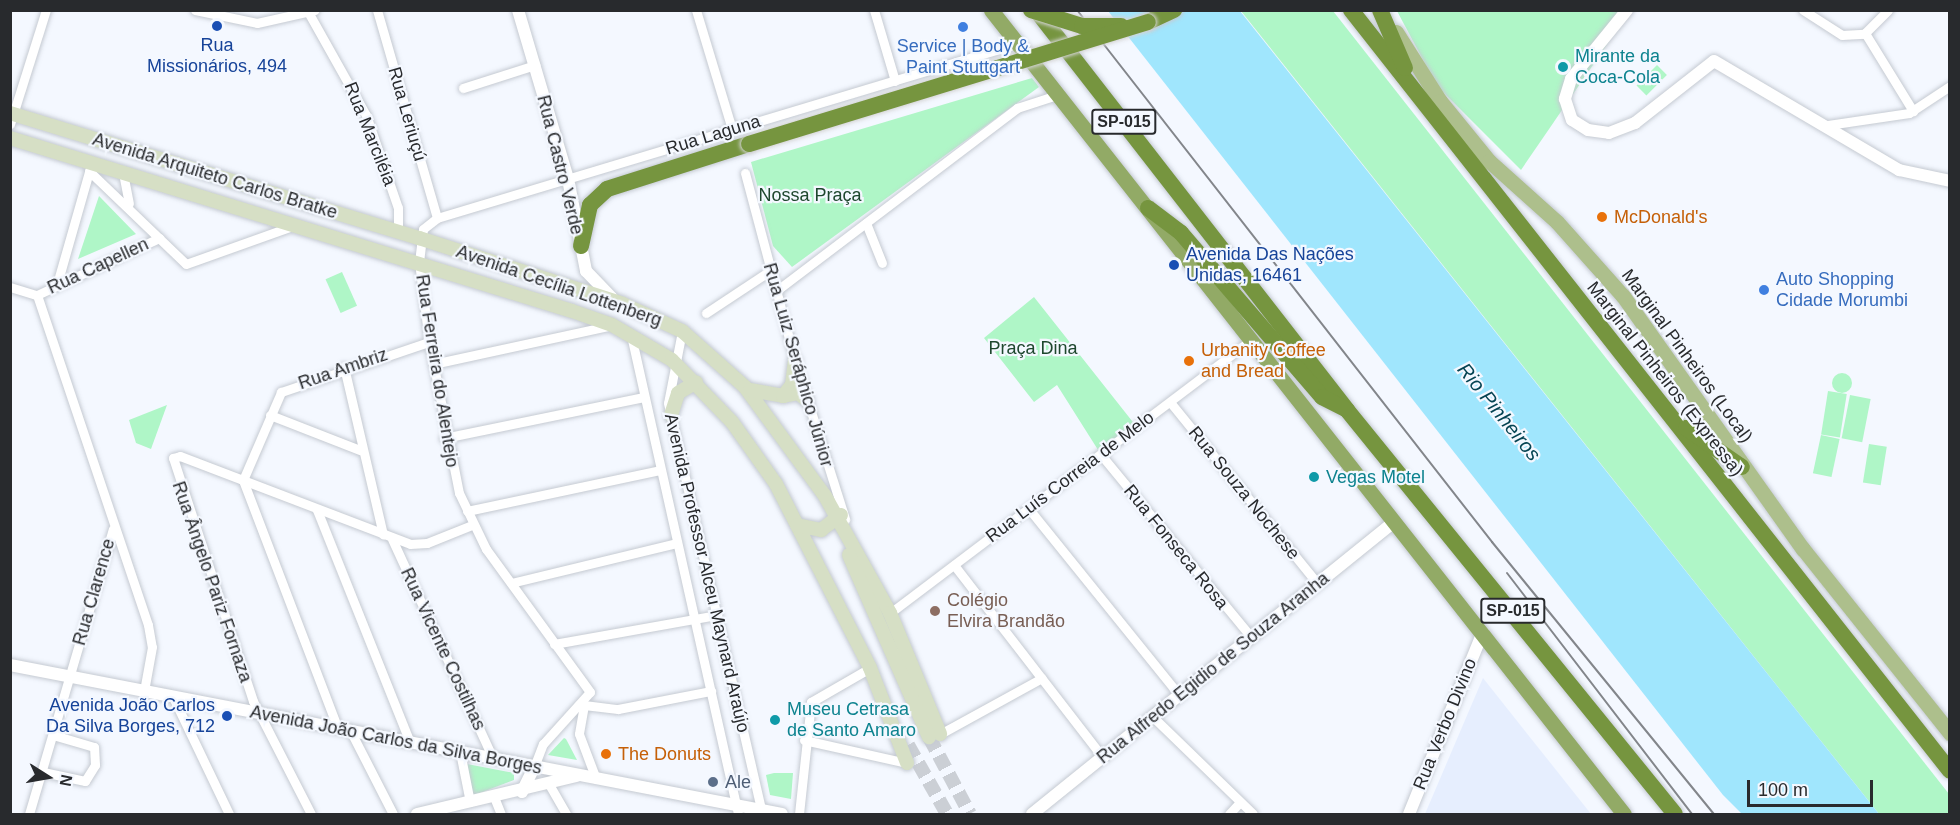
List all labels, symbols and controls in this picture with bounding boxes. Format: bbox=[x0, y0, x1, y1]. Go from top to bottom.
marker: Rua Missionários, 494 bbox=[210, 19, 224, 33]
marker: Service | Body & Paint Stuttgart bbox=[956, 20, 970, 34]
place label: Rua Missionários, 494 bbox=[147, 35, 287, 78]
place label: Service | Body & Paint Stuttgart bbox=[897, 36, 1029, 78]
place label: Mirante da Coca-Cola bbox=[1575, 46, 1660, 88]
marker: Mirante da Coca-Cola bbox=[1556, 60, 1570, 74]
street label: Rua Leriuçú bbox=[383, 64, 431, 164]
street label: Rua Marciléia bbox=[339, 79, 401, 189]
street label: Rua Castro Verde bbox=[532, 93, 588, 237]
road number: SP-015 bbox=[1091, 109, 1157, 135]
street label: Rua Laguna bbox=[663, 110, 763, 160]
street label: Avenida Arquiteto Carlos Bratke bbox=[90, 128, 340, 224]
park label: Nossa Praça bbox=[758, 184, 862, 206]
place label: McDonald's bbox=[1614, 206, 1707, 228]
marker: McDonald's bbox=[1595, 210, 1609, 224]
street label: Rua Capellen bbox=[44, 233, 152, 299]
street label: Avenida Cecília Lottenberg bbox=[453, 241, 665, 331]
place label: Avenida Das Nações Unidas, 16461 bbox=[1186, 244, 1354, 286]
marker: Avenida Das Nações Unidas, 16461 bbox=[1167, 258, 1181, 272]
street label: Rua Luiz Seráphico Júnior bbox=[759, 261, 837, 469]
street label: Marginal Pinheiros (Local) bbox=[1617, 265, 1757, 447]
place label: Auto Shopping Cidade Morumbi bbox=[1776, 269, 1908, 312]
street label: Rua Ferreira do Alentejo bbox=[411, 272, 463, 470]
street label: Marginal Pinheiros (Expressa) bbox=[1582, 277, 1748, 481]
marker: Auto Shopping Cidade Morumbi bbox=[1757, 283, 1771, 297]
park label: Praça Dina bbox=[988, 337, 1078, 359]
place label: Urbanity Coffee and Bread bbox=[1201, 340, 1326, 382]
street label: Rua Ambriz bbox=[295, 343, 391, 395]
marker: Urbanity Coffee and Bread bbox=[1182, 354, 1196, 368]
water label: Rio Pinheiros bbox=[1452, 358, 1546, 466]
street label: Rua Luís Correia de Melo bbox=[982, 407, 1158, 547]
street label: Avenida Professor Alceu Maynard Araújo bbox=[659, 410, 755, 736]
street label: Rua Souza Nochese bbox=[1184, 422, 1304, 564]
place label: Vegas Motel bbox=[1326, 466, 1425, 488]
marker: Vegas Motel bbox=[1307, 470, 1321, 484]
street label: Rua Ângelo Pariz Fornaza bbox=[167, 479, 257, 685]
street label: Rua Fonseca Rosa bbox=[1119, 480, 1233, 614]
street label: Rua Clarence bbox=[68, 536, 120, 648]
street label: Rua Vicente Costilhas bbox=[396, 564, 490, 734]
street label: Rua Alfredo Egidio de Souza Aranha bbox=[1092, 567, 1334, 769]
place label: Colégio Elvira Brandão bbox=[947, 590, 1065, 632]
road number: SP-015 bbox=[1480, 598, 1546, 624]
marker: Colégio Elvira Brandão bbox=[928, 604, 942, 618]
street label: Rua Verbo Divino bbox=[1409, 655, 1481, 793]
place label: Avenida João Carlos Da Silva Borges, 712 bbox=[46, 695, 215, 738]
place label: Museu Cetrasa de Santo Amaro bbox=[787, 699, 917, 742]
street label: Avenida João Carlos da Silva Borges bbox=[248, 701, 544, 779]
marker: Avenida João Carlos Da Silva Borges, 712 bbox=[220, 709, 234, 723]
marker: Museu Cetrasa de Santo Amaro bbox=[768, 713, 782, 727]
place label: The Donuts bbox=[618, 743, 711, 765]
north arrow bbox=[18, 747, 78, 807]
marker: The Donuts bbox=[599, 747, 613, 761]
scale bar bbox=[1750, 768, 1876, 806]
place label: Ale bbox=[725, 771, 751, 793]
text: N bbox=[57, 773, 76, 788]
marker: Ale bbox=[706, 775, 720, 789]
text: 100 m bbox=[1758, 780, 1808, 800]

